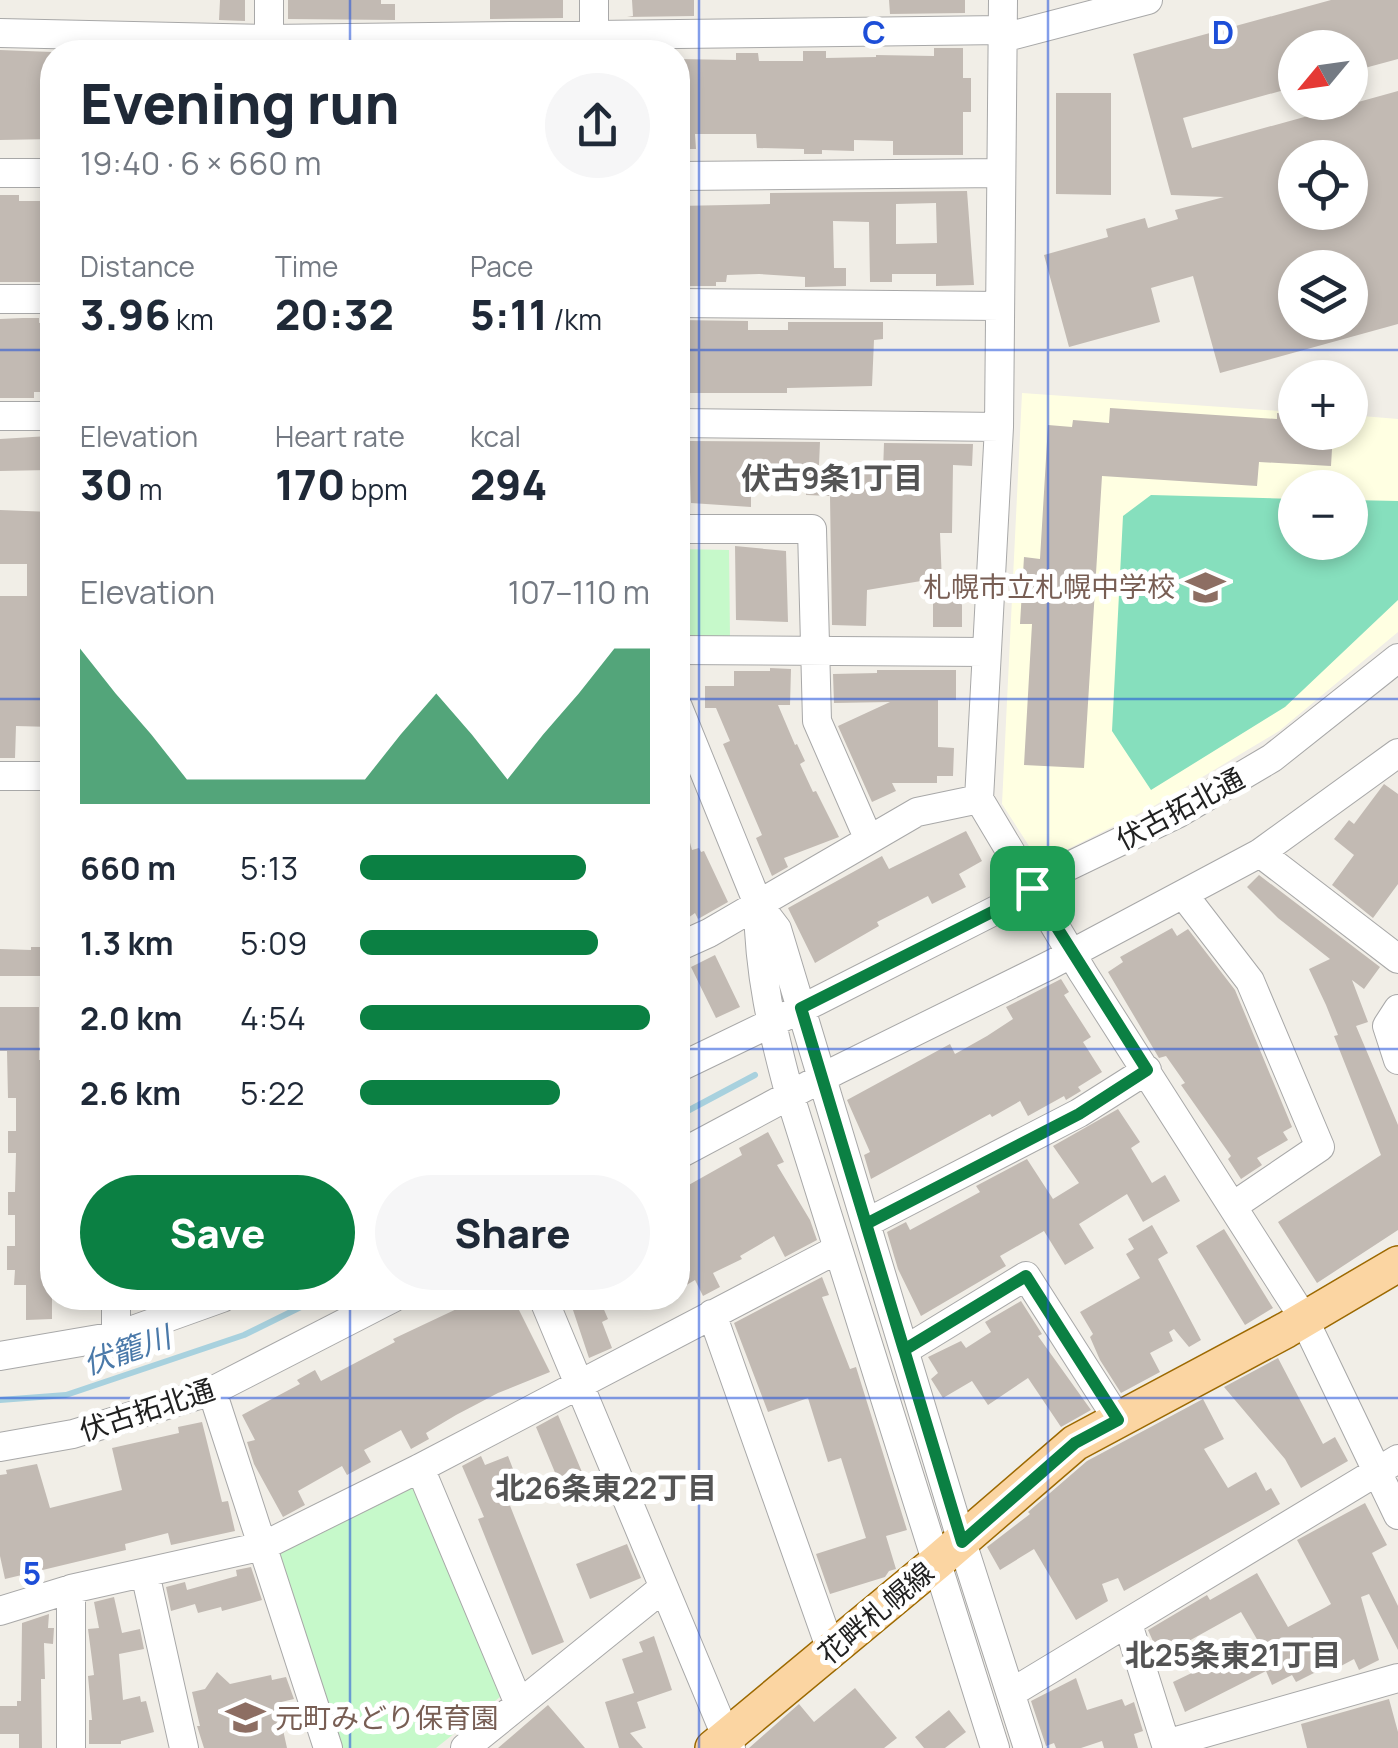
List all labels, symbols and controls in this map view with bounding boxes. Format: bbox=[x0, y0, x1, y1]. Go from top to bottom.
text: C bbox=[862, 10, 886, 54]
text: D bbox=[1212, 10, 1234, 54]
north arrow bbox=[1278, 30, 1368, 120]
map controls bbox=[1278, 30, 1368, 560]
text: Evening run bbox=[80, 65, 399, 141]
button: share bbox=[545, 73, 650, 178]
button: locate bbox=[1278, 140, 1368, 230]
text: 19:40 · 6 × 660 m bbox=[80, 141, 321, 185]
text: Distance bbox=[80, 247, 195, 285]
text: Time bbox=[275, 247, 338, 285]
text: Pace bbox=[470, 247, 533, 285]
button: layers bbox=[1278, 250, 1368, 340]
text: 3.96 bbox=[80, 285, 171, 343]
text: 20:32 bbox=[275, 285, 394, 343]
text: 5:11 bbox=[470, 285, 548, 343]
text: km bbox=[171, 300, 214, 338]
text: /km bbox=[548, 300, 602, 338]
button: + bbox=[1278, 360, 1368, 450]
text: Elevation bbox=[80, 417, 198, 455]
text: Heart rate bbox=[275, 417, 405, 455]
text: kcal bbox=[470, 417, 521, 455]
text: 30 bbox=[80, 455, 133, 513]
text: 170 bbox=[275, 455, 345, 513]
text: 294 bbox=[470, 455, 547, 513]
district label: 伏古9条1丁目 bbox=[741, 457, 923, 498]
text: m bbox=[133, 470, 163, 508]
text: bpm bbox=[345, 470, 408, 508]
button: − bbox=[1278, 470, 1368, 560]
school or university icon: 札幌市立札幌中学校 bbox=[1184, 566, 1226, 608]
place label: 札幌市立札幌中学校 bbox=[923, 567, 1175, 605]
text: Elevation bbox=[80, 570, 215, 614]
text: 107–110 m bbox=[508, 570, 650, 614]
street label: 伏古拓北通 bbox=[1109, 758, 1250, 858]
text: 660 m bbox=[80, 846, 176, 890]
text: 5:13 bbox=[240, 846, 298, 890]
pin bbox=[990, 846, 1075, 931]
icon: arrive bbox=[1005, 861, 1060, 916]
text: 1.3 km bbox=[80, 921, 173, 965]
text: 5:09 bbox=[240, 921, 307, 965]
text: 2.0 km bbox=[80, 996, 182, 1040]
text: 4:54 bbox=[240, 996, 306, 1040]
text: 2.6 km bbox=[80, 1071, 181, 1115]
text: 5:22 bbox=[240, 1071, 305, 1115]
button: Save bbox=[80, 1175, 355, 1290]
button: Share bbox=[375, 1175, 650, 1290]
water label: 伏籠川 bbox=[77, 1315, 179, 1384]
street label: 伏古拓北通 bbox=[74, 1369, 219, 1449]
district label: 北26条東22丁目 bbox=[495, 1467, 717, 1508]
text: 5 bbox=[23, 1551, 41, 1595]
street label: 花畔札幌線 bbox=[810, 1553, 941, 1672]
district label: 北25条東21丁目 bbox=[1125, 1634, 1341, 1675]
school or university icon: 元町みどり保育園 bbox=[224, 1697, 266, 1739]
place label: 元町みどり保育園 bbox=[275, 1698, 499, 1736]

